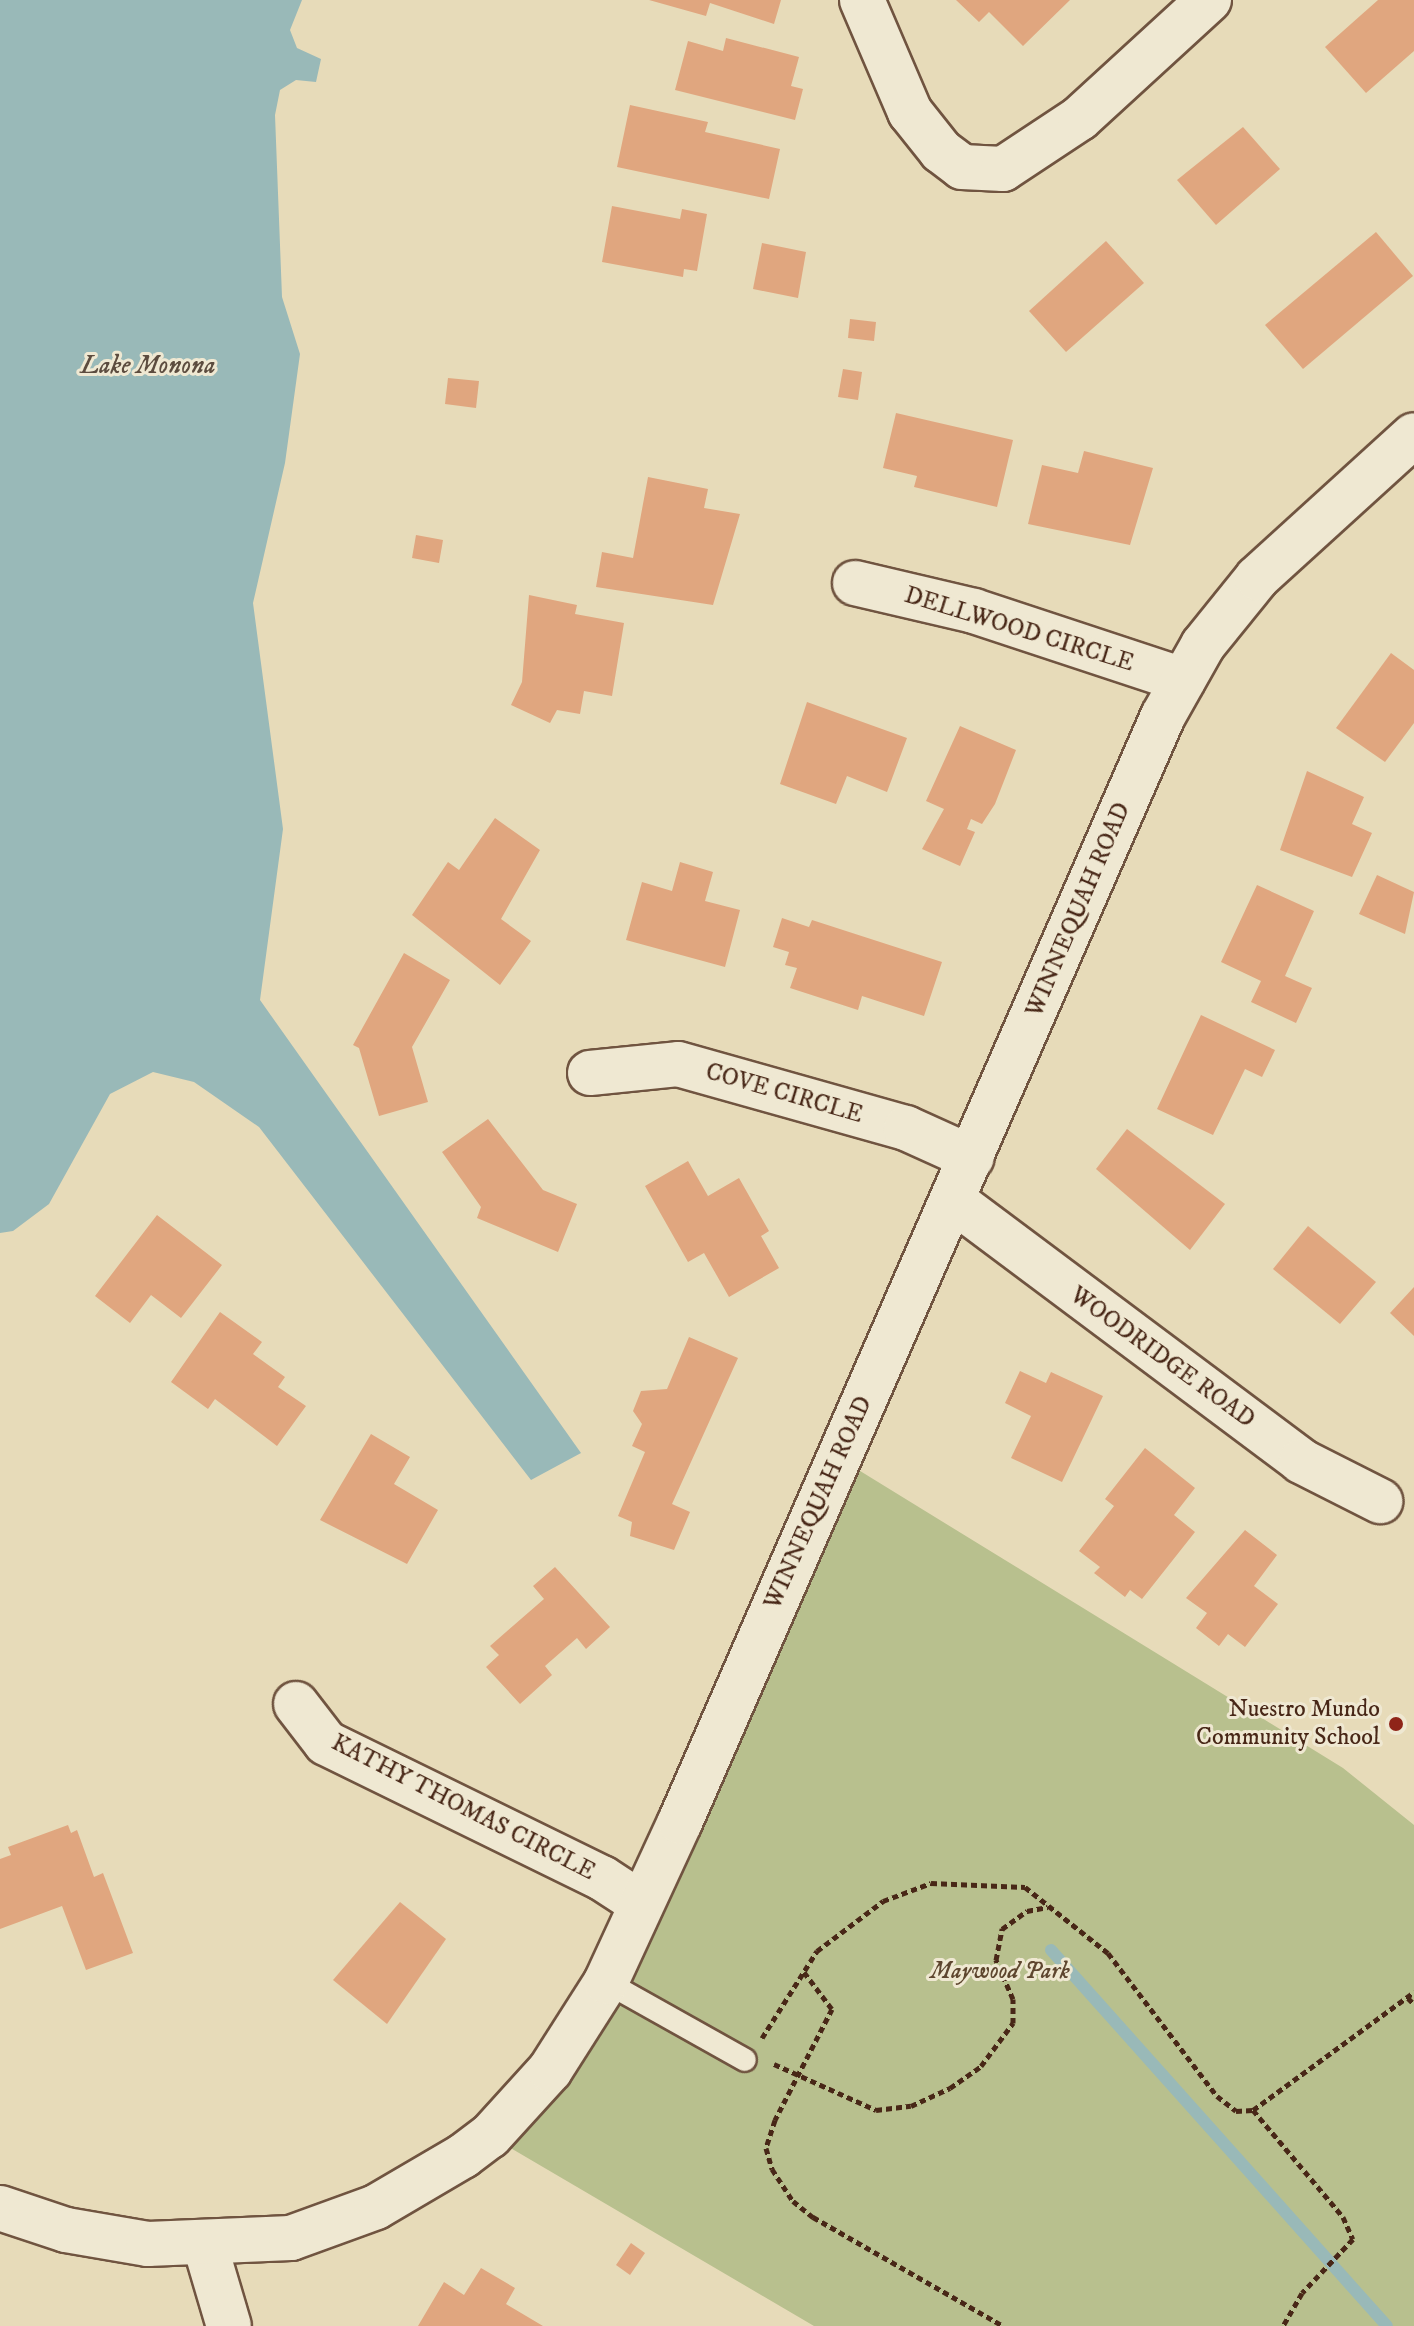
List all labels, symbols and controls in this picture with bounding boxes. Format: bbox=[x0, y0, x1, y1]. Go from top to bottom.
water label: Lake Monona bbox=[81, 350, 215, 382]
street label: DELLWOOD CIRCLE bbox=[901, 581, 1137, 679]
street label: WINNEQUAH ROAD bbox=[1021, 798, 1137, 1022]
street label: COVE CIRCLE bbox=[702, 1058, 866, 1130]
street label: WOODRIDGE ROAD bbox=[1064, 1281, 1260, 1435]
street label: WINNEQUAH ROAD bbox=[759, 1392, 879, 1614]
place label: Nuestro Mundo Community School bbox=[1196, 1696, 1380, 1752]
marker: Nuestro Mundo Community School bbox=[1387, 1715, 1405, 1733]
street label: KATHY THOMAS CIRCLE bbox=[326, 1729, 600, 1887]
park label: Maywood Park bbox=[930, 1958, 1070, 1986]

